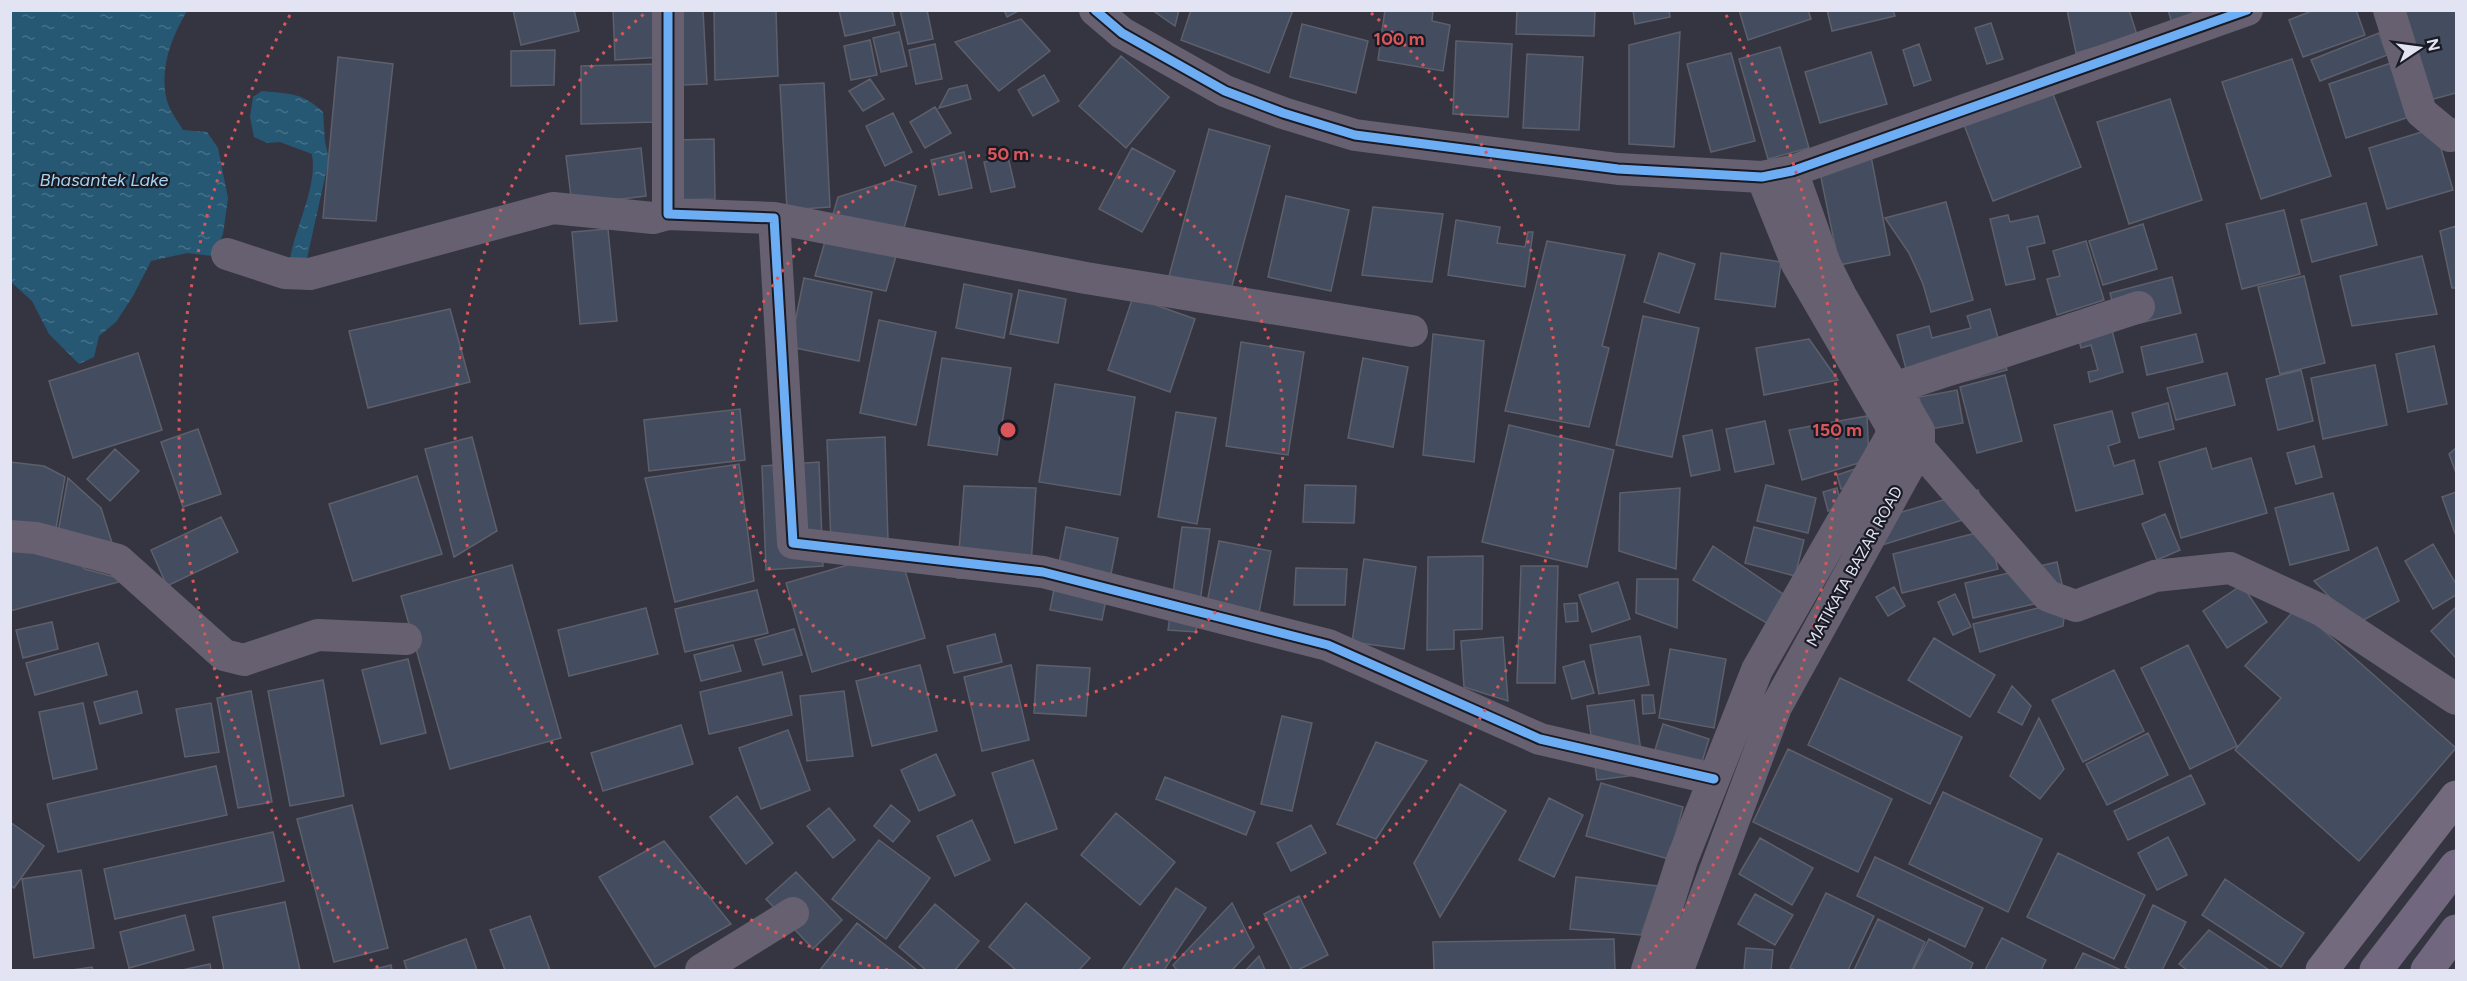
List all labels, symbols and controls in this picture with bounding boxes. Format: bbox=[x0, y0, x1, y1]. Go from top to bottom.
north arrow bbox=[2389, 18, 2449, 78]
text: 100 m bbox=[1374, 28, 1424, 50]
text: N bbox=[2422, 37, 2444, 53]
text: 50 m bbox=[987, 143, 1029, 165]
water label: Bhasantek Lake bbox=[40, 169, 169, 191]
text: 150 m bbox=[1812, 419, 1862, 441]
centre of rings bbox=[998, 420, 1018, 440]
street label: MATIKATA BAZAR ROAD bbox=[1802, 483, 1906, 650]

